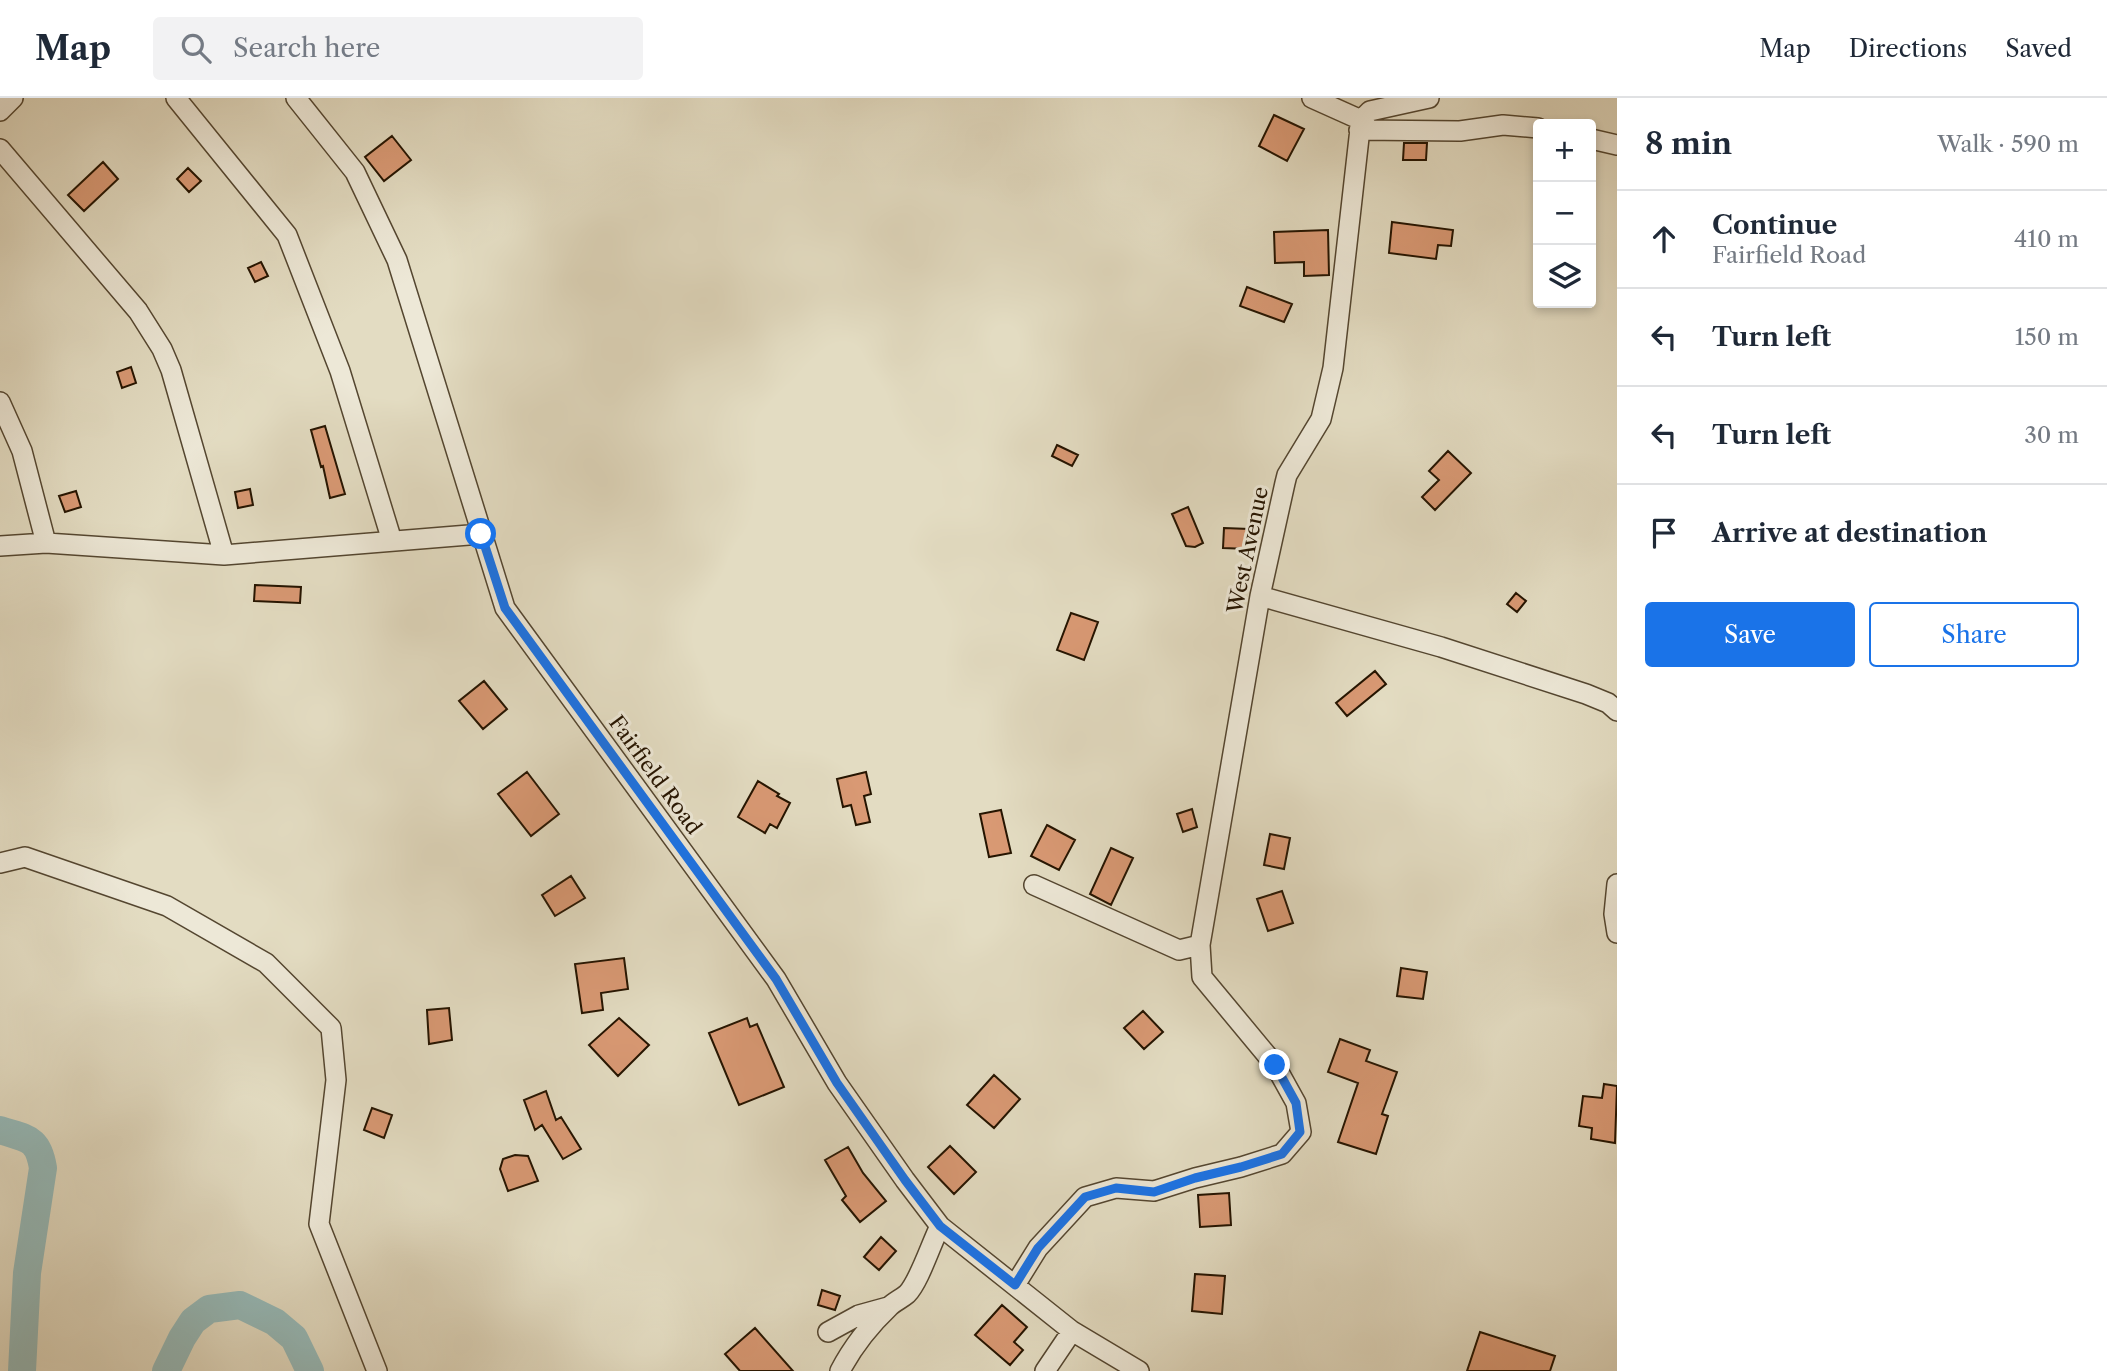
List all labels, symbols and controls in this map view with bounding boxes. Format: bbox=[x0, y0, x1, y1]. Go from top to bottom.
search box bbox=[153, 17, 643, 80]
text: Map bbox=[35, 28, 111, 69]
icon: search bbox=[177, 29, 215, 67]
text: Search here bbox=[233, 32, 380, 64]
text: Map bbox=[1759, 34, 1811, 63]
text: Directions bbox=[1849, 34, 1967, 63]
text: Saved bbox=[2005, 34, 2072, 63]
map controls bbox=[1533, 119, 1596, 308]
button: + bbox=[1533, 119, 1596, 182]
text: 8 min bbox=[1645, 125, 1732, 162]
text: Walk · 590 m bbox=[1937, 130, 2079, 158]
button: − bbox=[1533, 182, 1596, 245]
text: Continue bbox=[1712, 209, 1837, 241]
icon: ahead bbox=[1645, 220, 1683, 258]
text: 410 m bbox=[2014, 225, 2079, 253]
text: Fairfield Road bbox=[1712, 241, 1866, 269]
button: layers bbox=[1533, 245, 1596, 308]
icon: left bbox=[1645, 318, 1683, 356]
text: Turn left bbox=[1712, 321, 1831, 353]
text: 150 m bbox=[2015, 323, 2079, 351]
icon: left bbox=[1645, 416, 1683, 454]
text: Turn left bbox=[1712, 419, 1831, 451]
text: 30 m bbox=[2024, 421, 2079, 449]
street label: West Avenue bbox=[1222, 484, 1273, 616]
icon: arrive bbox=[1645, 514, 1683, 552]
text: Arrive at destination bbox=[1712, 517, 1987, 549]
route start bbox=[465, 518, 496, 549]
button: Save bbox=[1645, 602, 1855, 667]
button: Share bbox=[1869, 602, 2079, 667]
street label: Fairfield Road bbox=[604, 710, 707, 839]
route end bbox=[1259, 1049, 1290, 1080]

